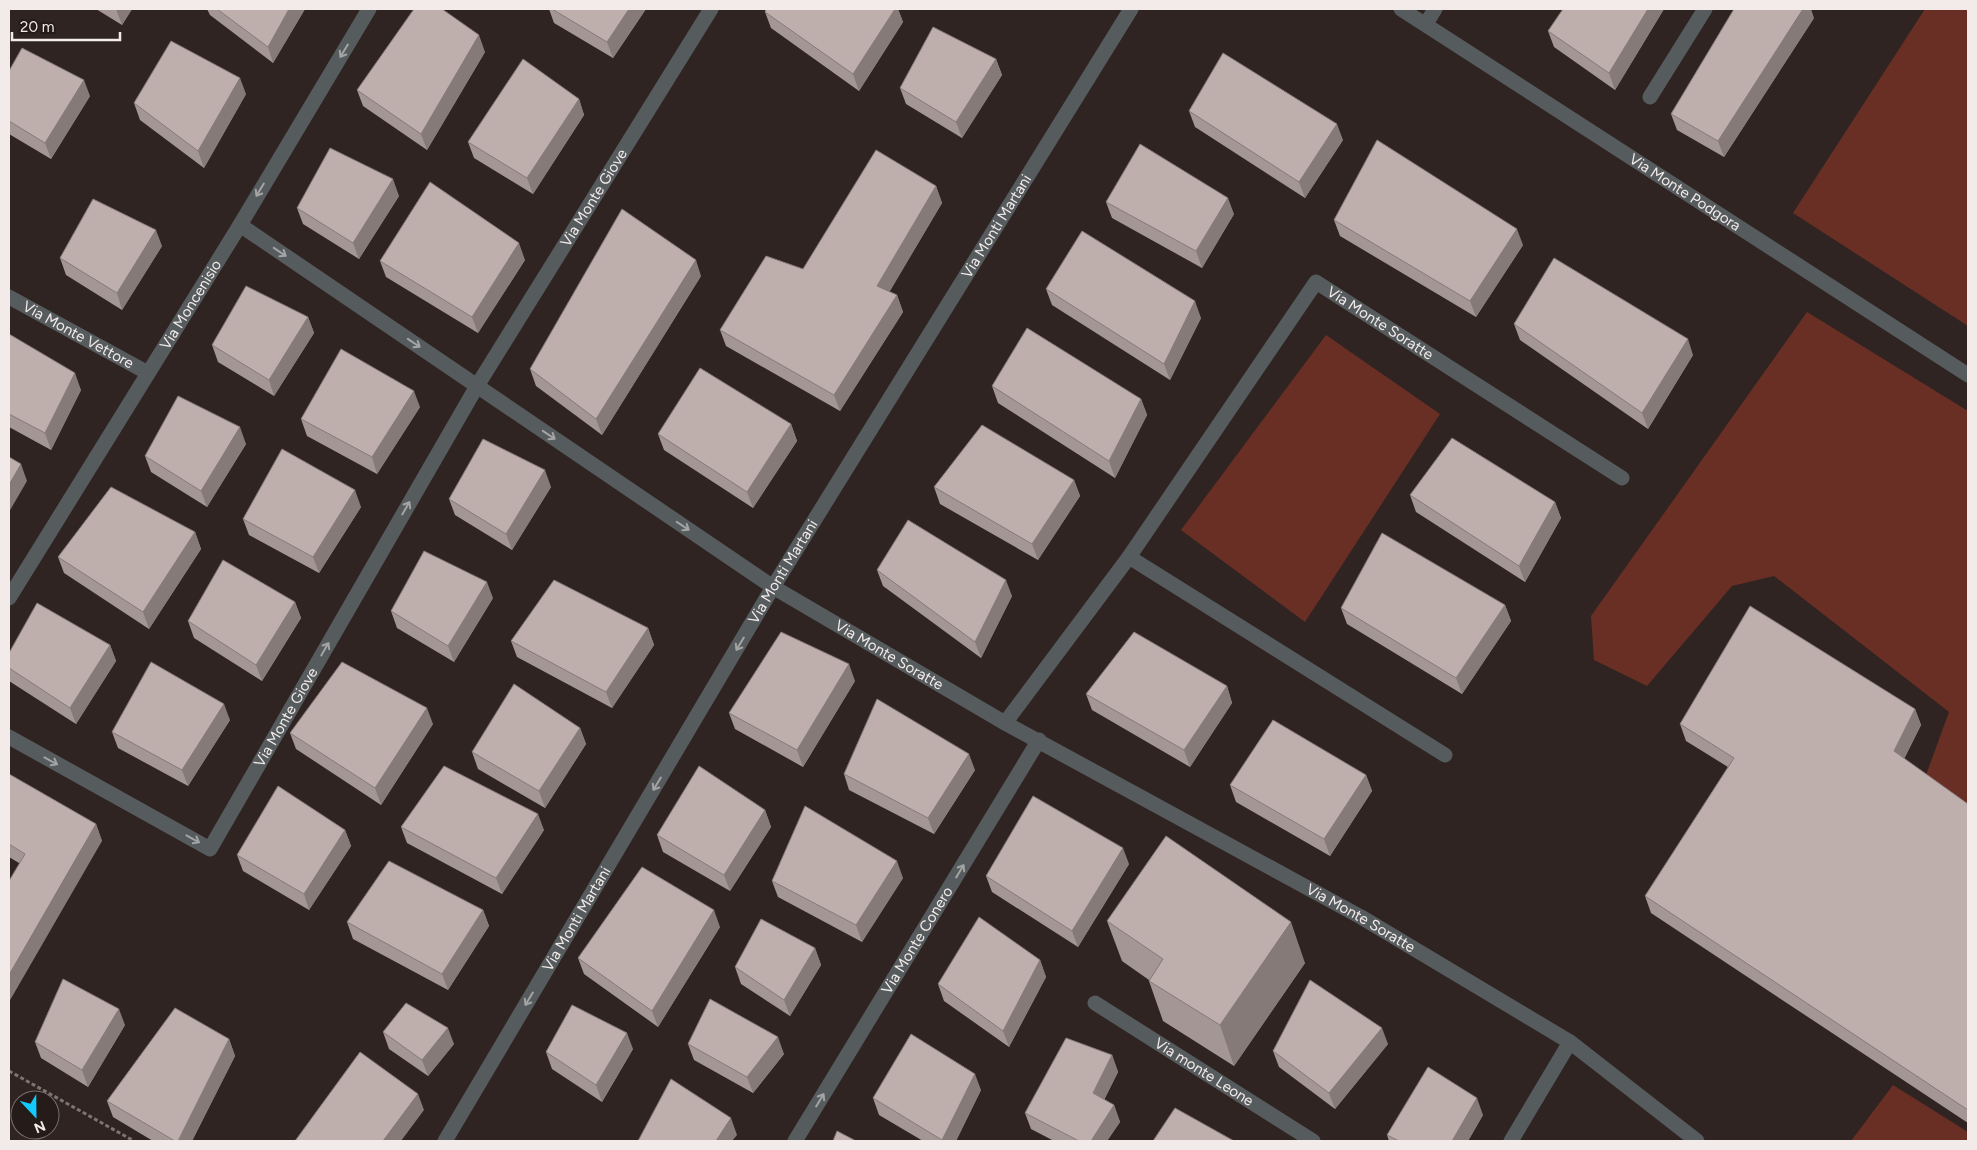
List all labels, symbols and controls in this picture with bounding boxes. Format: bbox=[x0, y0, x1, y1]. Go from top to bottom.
scale bar bbox=[12, 10, 120, 42]
text: 20 m bbox=[20, 18, 54, 36]
one-way arrow bbox=[338, 43, 348, 57]
street label: Via Monte Giove bbox=[557, 146, 631, 250]
street label: Via Monte Podgora bbox=[1626, 150, 1744, 235]
street label: Via Monti Martani bbox=[958, 171, 1035, 282]
one-way arrow bbox=[255, 183, 265, 197]
one-way arrow bbox=[273, 247, 287, 257]
street label: Via Moncenisio bbox=[156, 256, 225, 353]
street label: Via Monte Soratte bbox=[1324, 282, 1437, 364]
street label: Via Monte Vettore bbox=[20, 297, 137, 373]
one-way arrow bbox=[407, 338, 421, 349]
one-way arrow bbox=[541, 430, 555, 440]
one-way arrow bbox=[402, 502, 412, 516]
street label: Via Monti Martani bbox=[744, 516, 821, 627]
one-way arrow bbox=[676, 521, 690, 531]
street label: Via Monte Soratte bbox=[832, 616, 947, 694]
one-way arrow bbox=[734, 637, 744, 651]
one-way arrow bbox=[321, 643, 331, 657]
street label: Via Monte Giove bbox=[250, 664, 322, 770]
one-way arrow bbox=[44, 756, 58, 766]
one-way arrow bbox=[651, 777, 661, 791]
one-way arrow bbox=[186, 835, 200, 845]
street label: Via Monti Martani bbox=[539, 863, 614, 975]
one-way arrow bbox=[955, 865, 965, 879]
street label: Via Monte Soratte bbox=[1303, 880, 1419, 956]
street label: Via Monte Conero bbox=[878, 883, 957, 997]
one-way arrow bbox=[524, 992, 534, 1006]
street label: Via monte Leone bbox=[1151, 1034, 1257, 1110]
north arrow bbox=[10, 1090, 60, 1140]
one-way arrow bbox=[816, 1093, 826, 1107]
text: N bbox=[31, 1117, 48, 1136]

